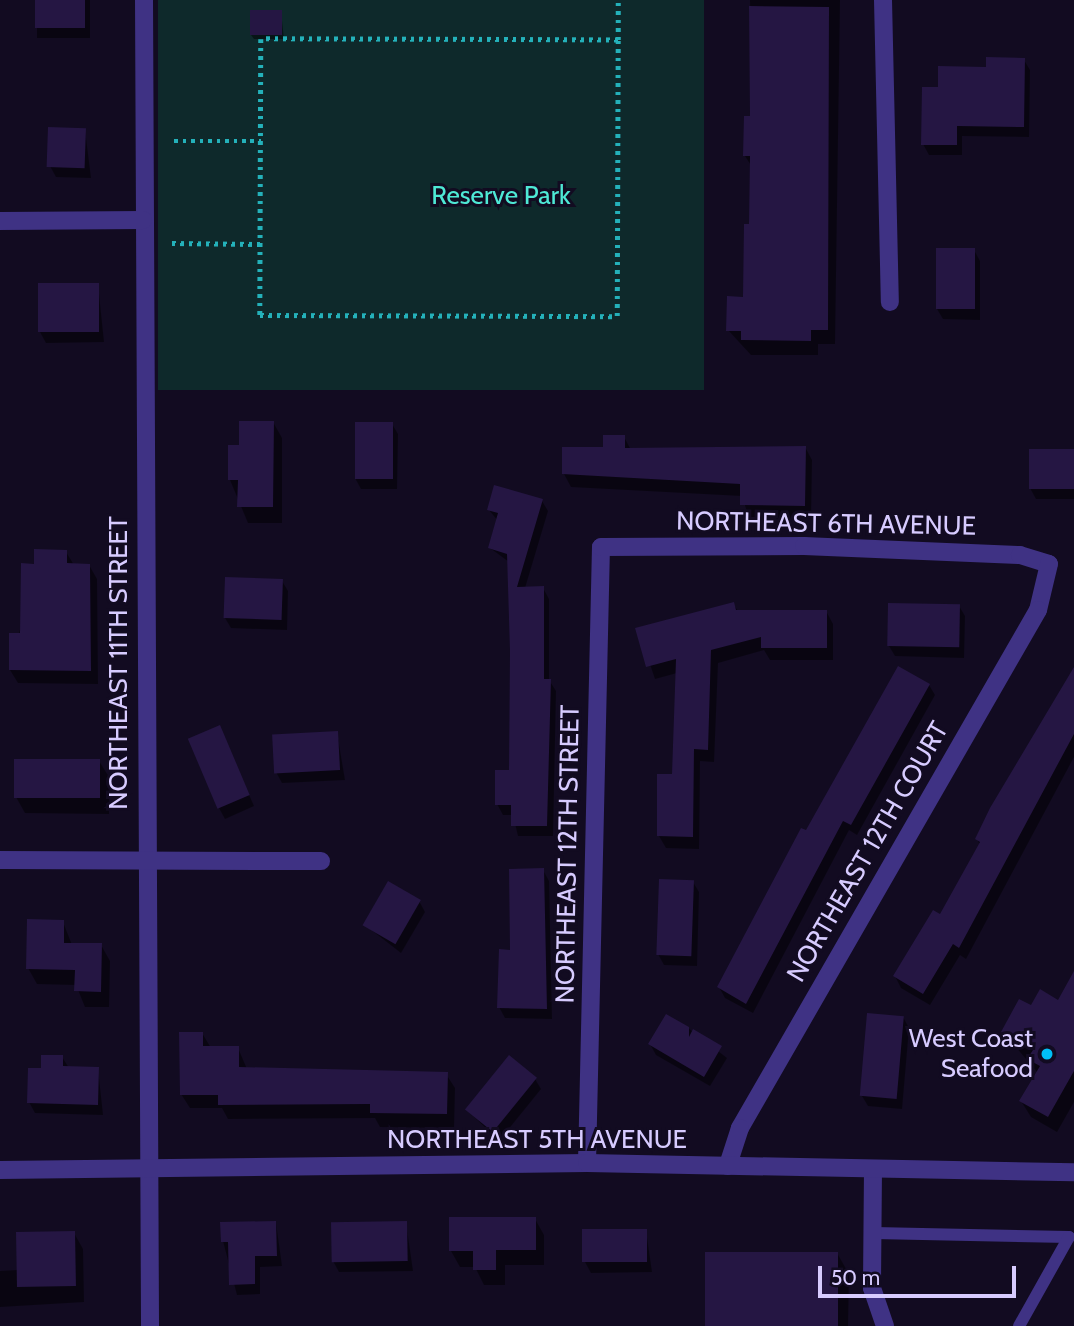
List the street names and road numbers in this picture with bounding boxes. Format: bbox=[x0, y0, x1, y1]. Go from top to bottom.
street label: NORTHEAST 6TH AVENUE bbox=[676, 506, 976, 542]
street label: NORTHEAST 11TH STREET bbox=[103, 516, 135, 810]
street label: NORTHEAST 12TH STREET bbox=[550, 704, 586, 1004]
street label: NORTHEAST 12TH COURT bbox=[781, 716, 955, 988]
street label: NORTHEAST 5TH AVENUE bbox=[387, 1124, 687, 1156]

